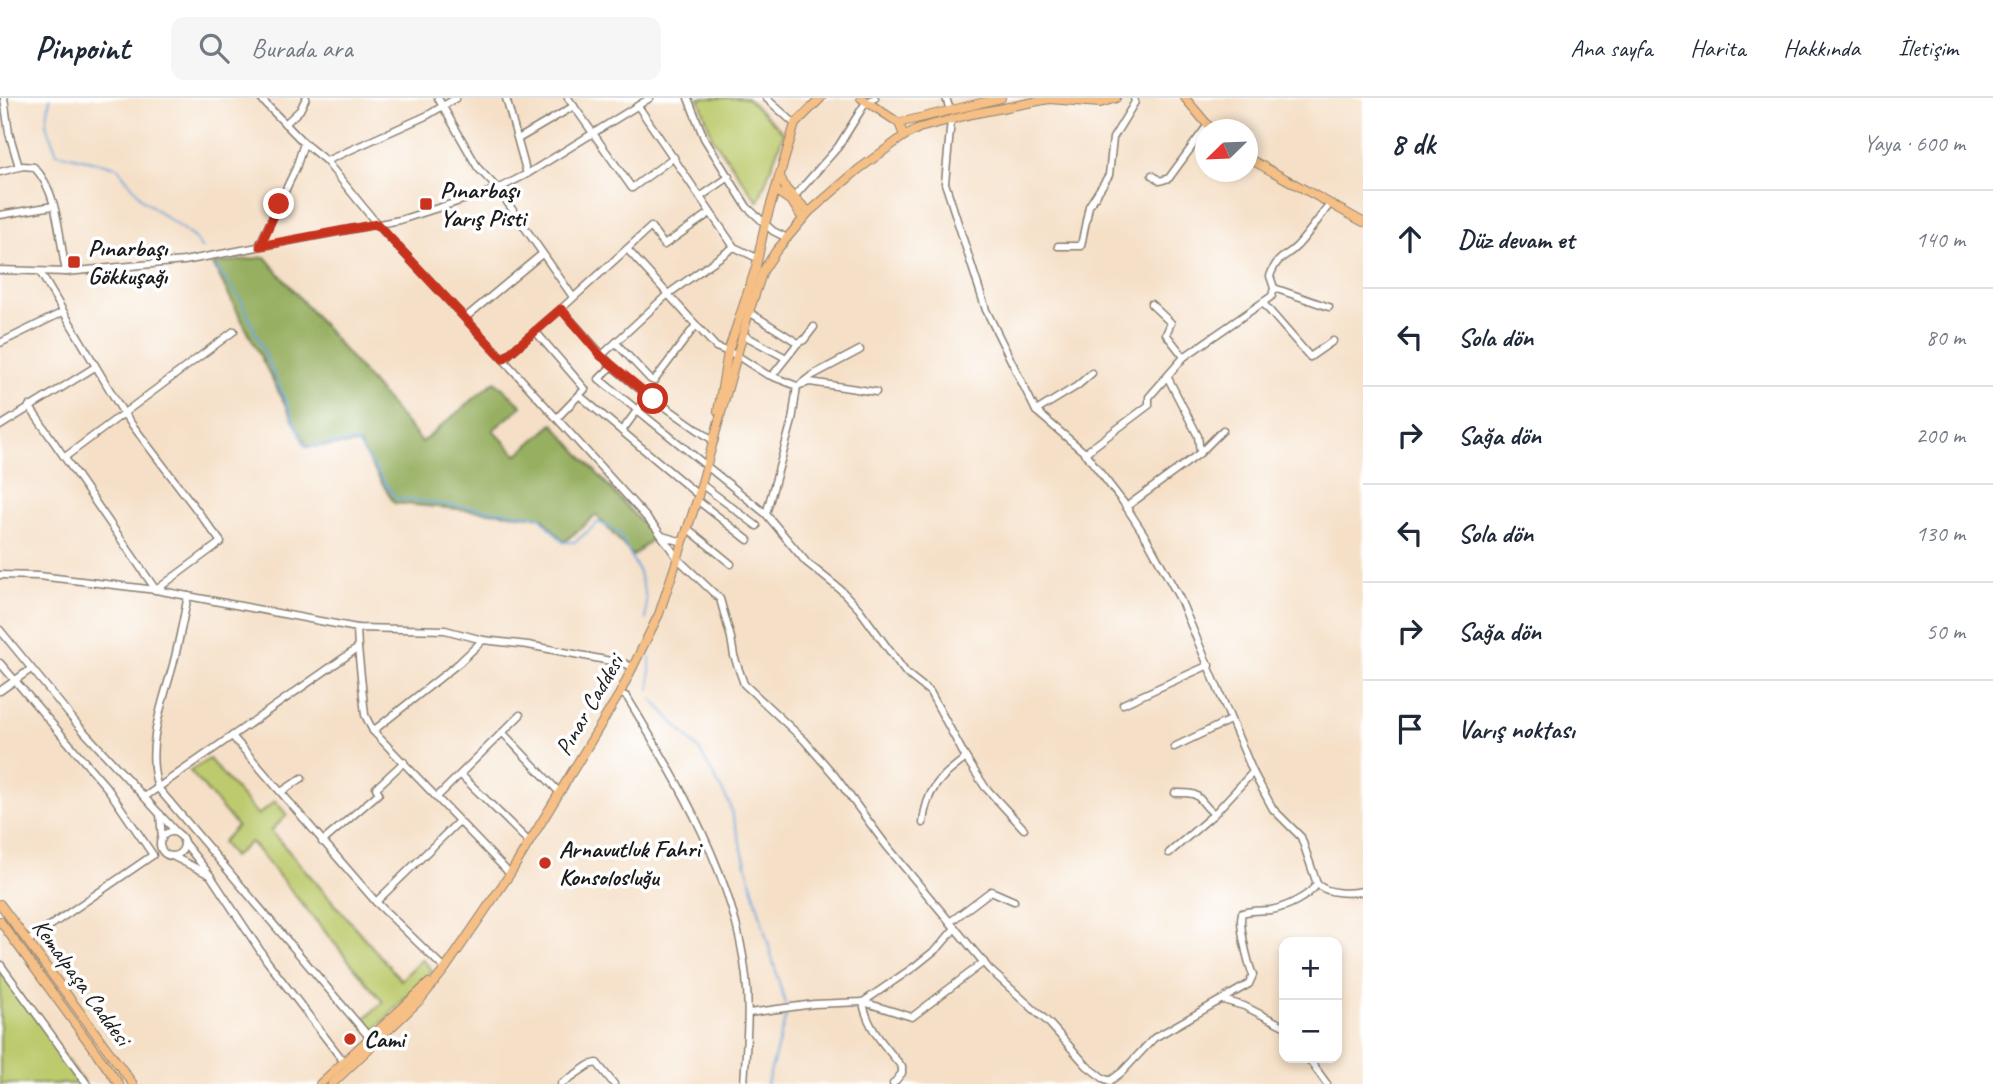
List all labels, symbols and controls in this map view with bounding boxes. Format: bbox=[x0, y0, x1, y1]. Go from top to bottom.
search box bbox=[171, 17, 661, 80]
text: Pinpoint bbox=[35, 27, 129, 69]
icon: search bbox=[195, 29, 233, 67]
text: Burada ara bbox=[251, 32, 353, 65]
text: Ana sayfa bbox=[1571, 33, 1652, 63]
text: Harita bbox=[1690, 33, 1745, 63]
text: Hakkında bbox=[1783, 33, 1860, 63]
text: İletişim bbox=[1898, 33, 1958, 63]
north arrow bbox=[1195, 119, 1258, 182]
text: 8 dk bbox=[1391, 125, 1435, 163]
text: Yaya · 600 m bbox=[1863, 129, 1965, 158]
place label: Pınarbaşı Yarış Pisti bbox=[440, 175, 529, 233]
route end bbox=[263, 188, 294, 219]
marker: Pınarbaşı Yarış Pisti bbox=[418, 196, 434, 212]
icon: ahead bbox=[1391, 220, 1429, 258]
text: Düz devam et bbox=[1458, 223, 1574, 256]
text: 140 m bbox=[1916, 225, 1965, 254]
place label: Pınarbaşı Gökkuşağı bbox=[88, 233, 169, 291]
marker: Pınarbaşı Gökkuşağı bbox=[66, 254, 82, 270]
icon: left bbox=[1391, 318, 1429, 356]
text: Sola dön bbox=[1458, 321, 1533, 354]
text: 80 m bbox=[1926, 323, 1965, 352]
route start bbox=[637, 383, 668, 414]
icon: right bbox=[1391, 416, 1429, 454]
text: Sağa dön bbox=[1458, 419, 1541, 452]
text: 200 m bbox=[1916, 421, 1965, 450]
icon: left bbox=[1391, 514, 1429, 552]
text: Sola dön bbox=[1458, 517, 1533, 550]
text: 130 m bbox=[1916, 519, 1965, 548]
icon: right bbox=[1391, 612, 1429, 650]
text: Sağa dön bbox=[1458, 615, 1541, 648]
text: 50 m bbox=[1926, 617, 1965, 646]
street label: Pınar Caddesi bbox=[548, 647, 631, 761]
icon: arrive bbox=[1391, 710, 1429, 748]
text: Varış noktası bbox=[1458, 713, 1575, 746]
place label: Arnavutluk Fahri Konsolosluğu bbox=[559, 834, 703, 892]
marker: Arnavutluk Fahri Konsolosluğu bbox=[537, 855, 553, 871]
street label: Kemalpaşa Caddesi bbox=[26, 913, 140, 1053]
map controls bbox=[1279, 937, 1342, 1063]
button: + bbox=[1279, 937, 1342, 1000]
button: − bbox=[1279, 1000, 1342, 1063]
place label: Cami bbox=[364, 1024, 408, 1054]
marker: Cami bbox=[342, 1031, 358, 1047]

